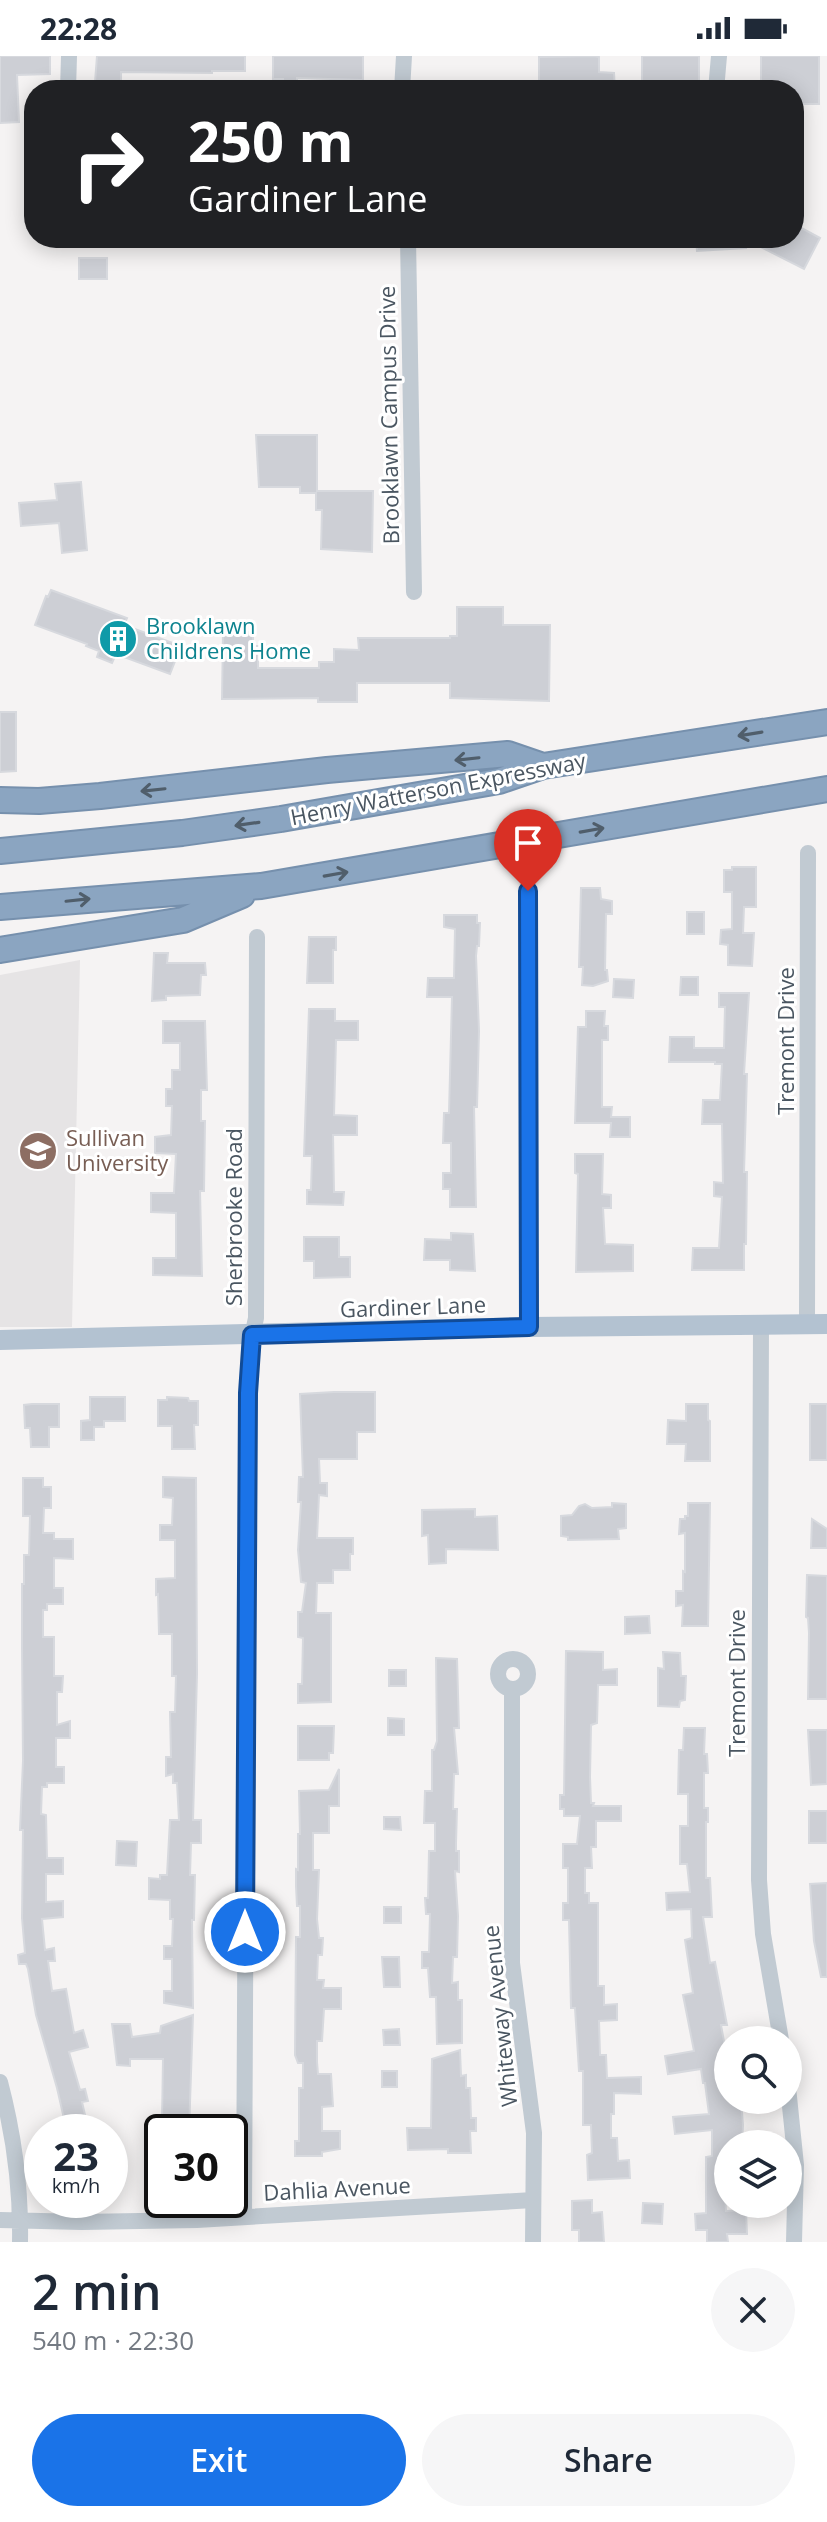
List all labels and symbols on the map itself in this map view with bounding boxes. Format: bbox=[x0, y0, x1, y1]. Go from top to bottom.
street label: Brooklawn Campus Drive bbox=[371, 285, 405, 545]
place label: Brooklawn Childrens Home bbox=[146, 610, 311, 665]
building icon: Brooklawn Childrens Home bbox=[97, 618, 139, 660]
one-way arrow bbox=[738, 727, 763, 742]
street label: Henry Watterson Expressway bbox=[288, 744, 589, 831]
one-way arrow bbox=[454, 751, 481, 766]
one-way arrow bbox=[140, 782, 167, 797]
pin bbox=[494, 809, 562, 891]
one-way arrow bbox=[235, 817, 260, 832]
one-way arrow bbox=[579, 821, 605, 836]
one-way arrow bbox=[323, 865, 348, 880]
one-way arrow bbox=[64, 893, 91, 908]
street label: Tremont Drive bbox=[770, 967, 800, 1115]
place label: Sullivan University bbox=[66, 1122, 169, 1177]
street label: Sherbrooke Road bbox=[218, 1128, 248, 1306]
school or university icon: Sullivan University bbox=[17, 1130, 59, 1172]
street label: Gardiner Lane bbox=[339, 1288, 487, 1324]
street label: Tremont Drive bbox=[721, 1609, 751, 1757]
position arrow bbox=[203, 1890, 287, 1974]
street label: Whiteway Avenue bbox=[475, 1924, 523, 2108]
speed limit sign: 30 bbox=[144, 2114, 248, 2218]
street label: Dahlia Avenue bbox=[263, 2169, 411, 2207]

